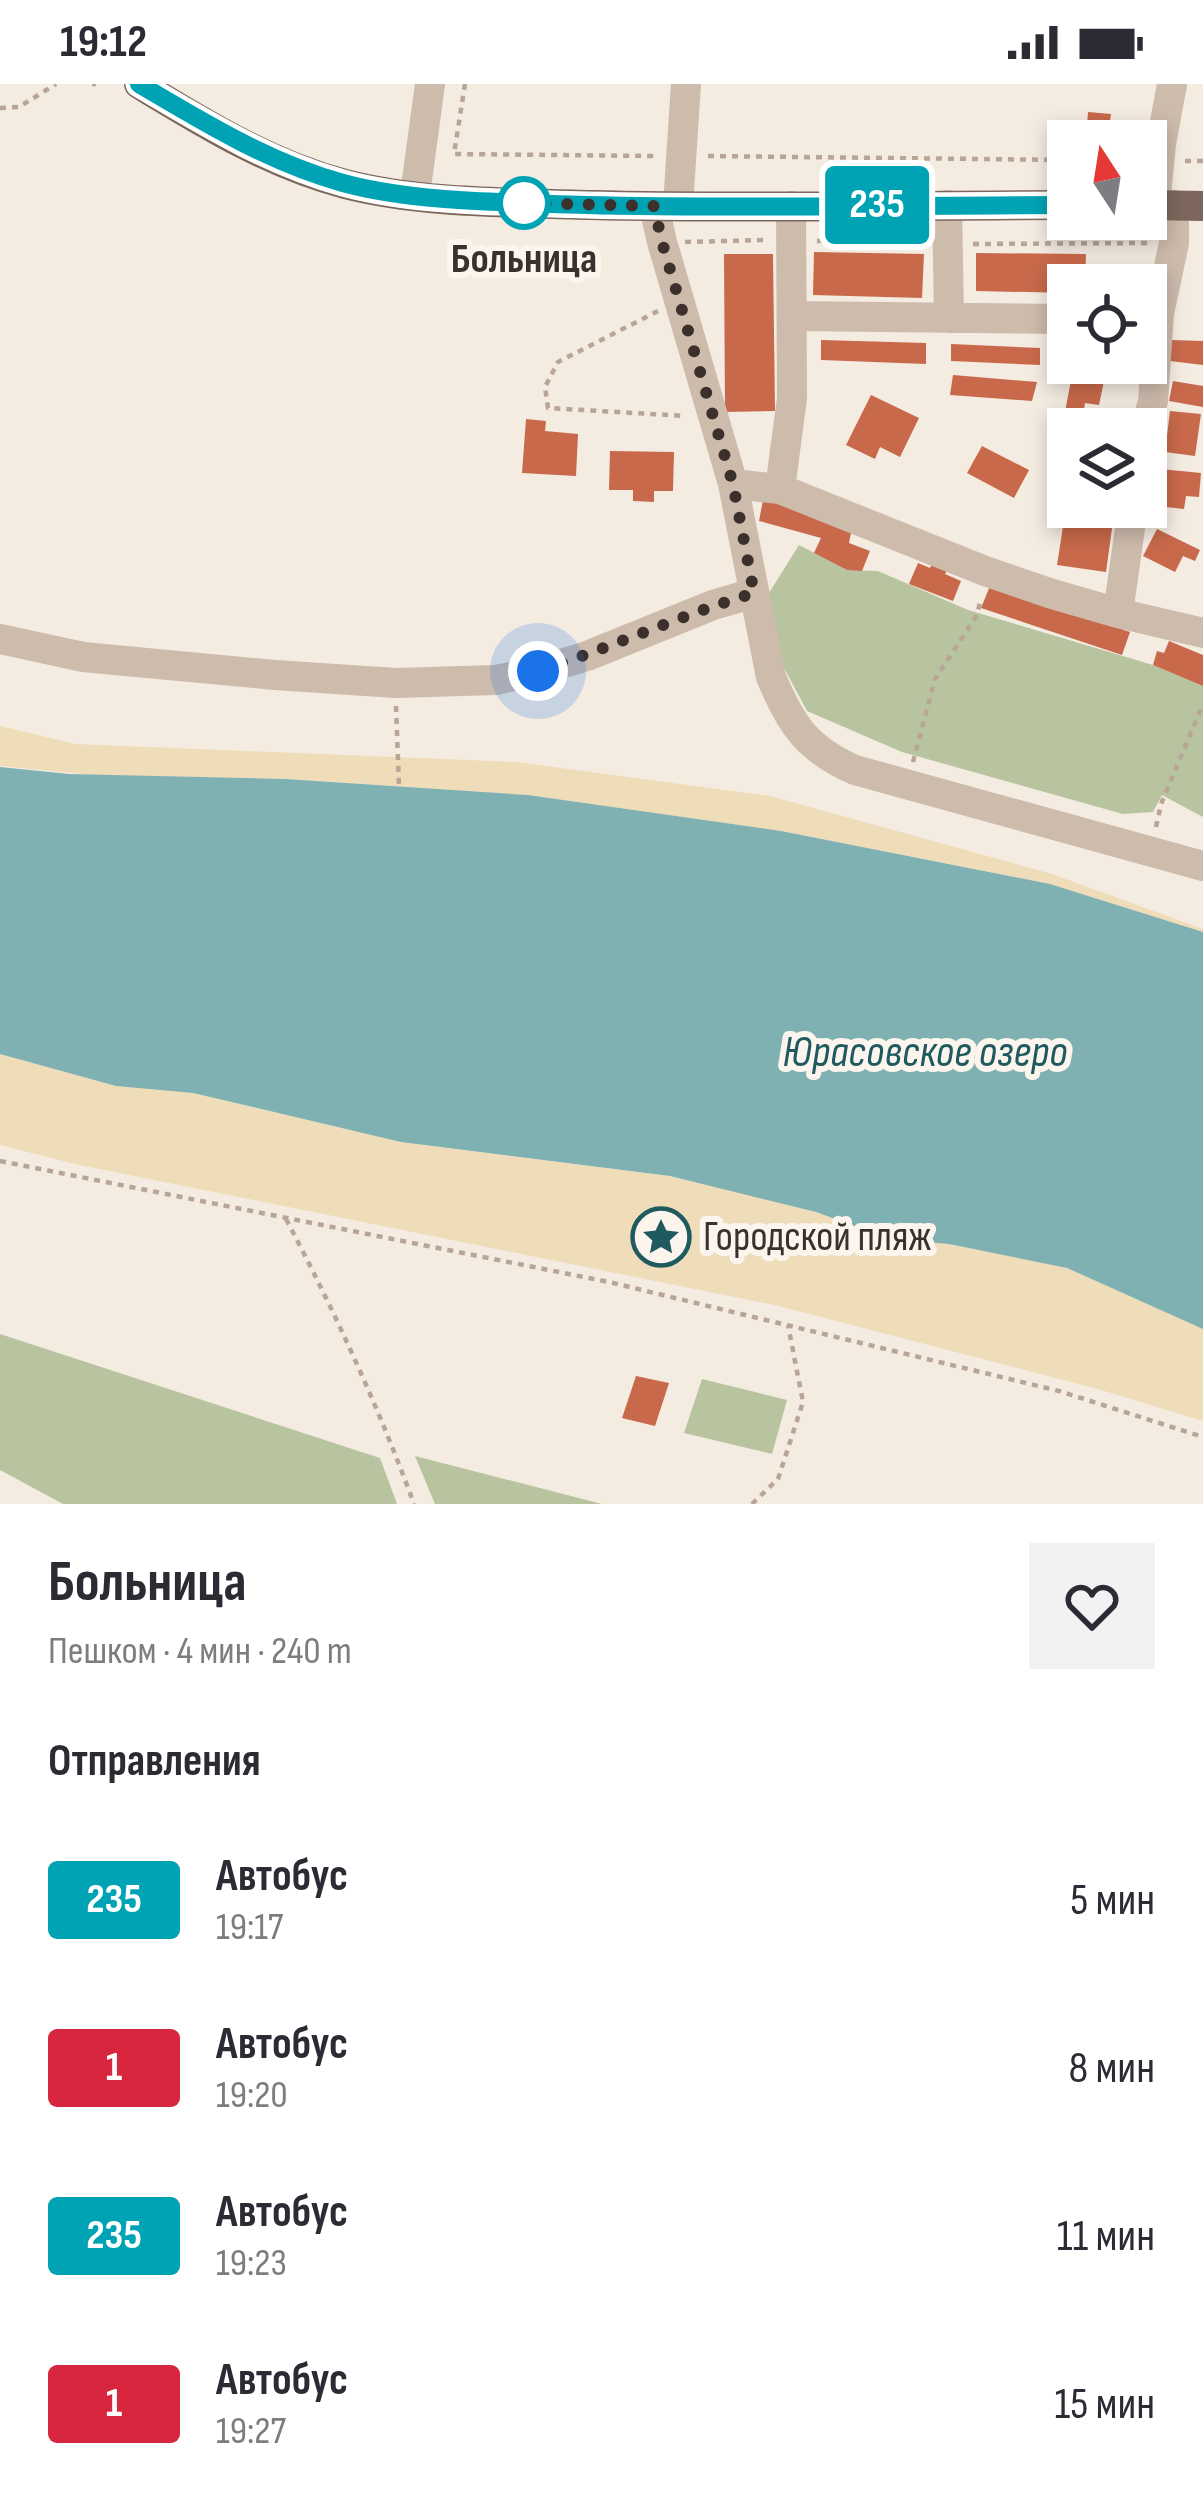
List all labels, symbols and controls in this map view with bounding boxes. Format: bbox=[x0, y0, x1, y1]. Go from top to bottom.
text: 19:12 bbox=[60, 15, 147, 70]
north arrow bbox=[1047, 120, 1167, 240]
map controls bbox=[1047, 120, 1167, 528]
line badge: 235 bbox=[808, 166, 946, 244]
marker: Больница bbox=[499, 178, 549, 228]
text: 235 bbox=[849, 179, 905, 230]
place label: Больница bbox=[451, 234, 597, 285]
button: locate bbox=[1047, 264, 1167, 384]
button: layers bbox=[1047, 408, 1167, 528]
your location bbox=[508, 641, 568, 701]
water label: Юрасовское озеро bbox=[783, 1025, 1067, 1080]
place icon: Городской пляж bbox=[630, 1206, 692, 1268]
place label: Городской пляж bbox=[703, 1212, 931, 1263]
button: heart bbox=[1029, 1543, 1155, 1669]
text: Больница bbox=[48, 1549, 247, 1617]
text: Пешком · 4 мин · 240 m bbox=[48, 1628, 352, 1675]
text: Отправления bbox=[48, 1734, 261, 1789]
text: Автобус bbox=[216, 1849, 348, 1904]
text: 5 мин bbox=[1070, 1873, 1155, 1928]
text: 235 bbox=[86, 1874, 142, 1925]
text: 19:17 bbox=[216, 1904, 283, 1951]
text: Автобус bbox=[216, 2017, 348, 2072]
text: 8 мин bbox=[1069, 2041, 1155, 2096]
text: 1 bbox=[106, 2042, 122, 2093]
text: 19:20 bbox=[216, 2072, 288, 2119]
text: Автобус bbox=[216, 2185, 348, 2240]
text: 11 мин bbox=[1057, 2209, 1155, 2264]
text: 235 bbox=[86, 2210, 142, 2261]
text: 19:23 bbox=[216, 2240, 287, 2287]
text: Автобус bbox=[216, 2353, 348, 2408]
text: 15 мин bbox=[1054, 2377, 1155, 2432]
text: 1 bbox=[106, 2378, 122, 2429]
text: 19:27 bbox=[216, 2408, 286, 2455]

